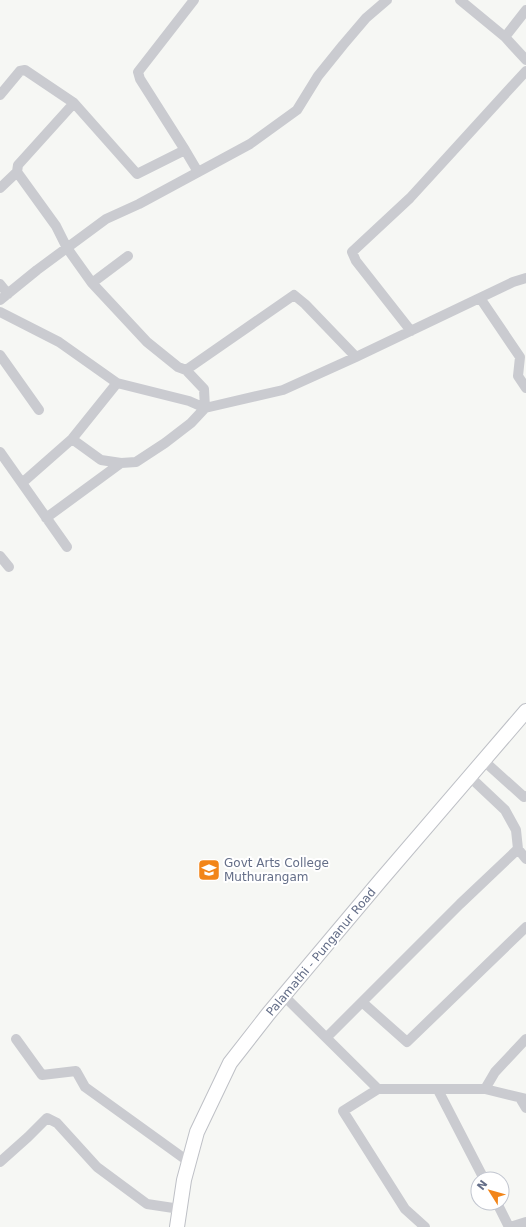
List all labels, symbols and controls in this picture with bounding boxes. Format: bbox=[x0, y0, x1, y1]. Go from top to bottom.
place label: Govt Arts College Muthurangam bbox=[224, 856, 329, 884]
school or university icon: Govt Arts College Muthurangam bbox=[196, 857, 222, 883]
street label: Palamathi - Punganur Road bbox=[263, 885, 379, 1019]
north arrow bbox=[470, 1171, 510, 1211]
text: N bbox=[474, 1178, 490, 1193]

